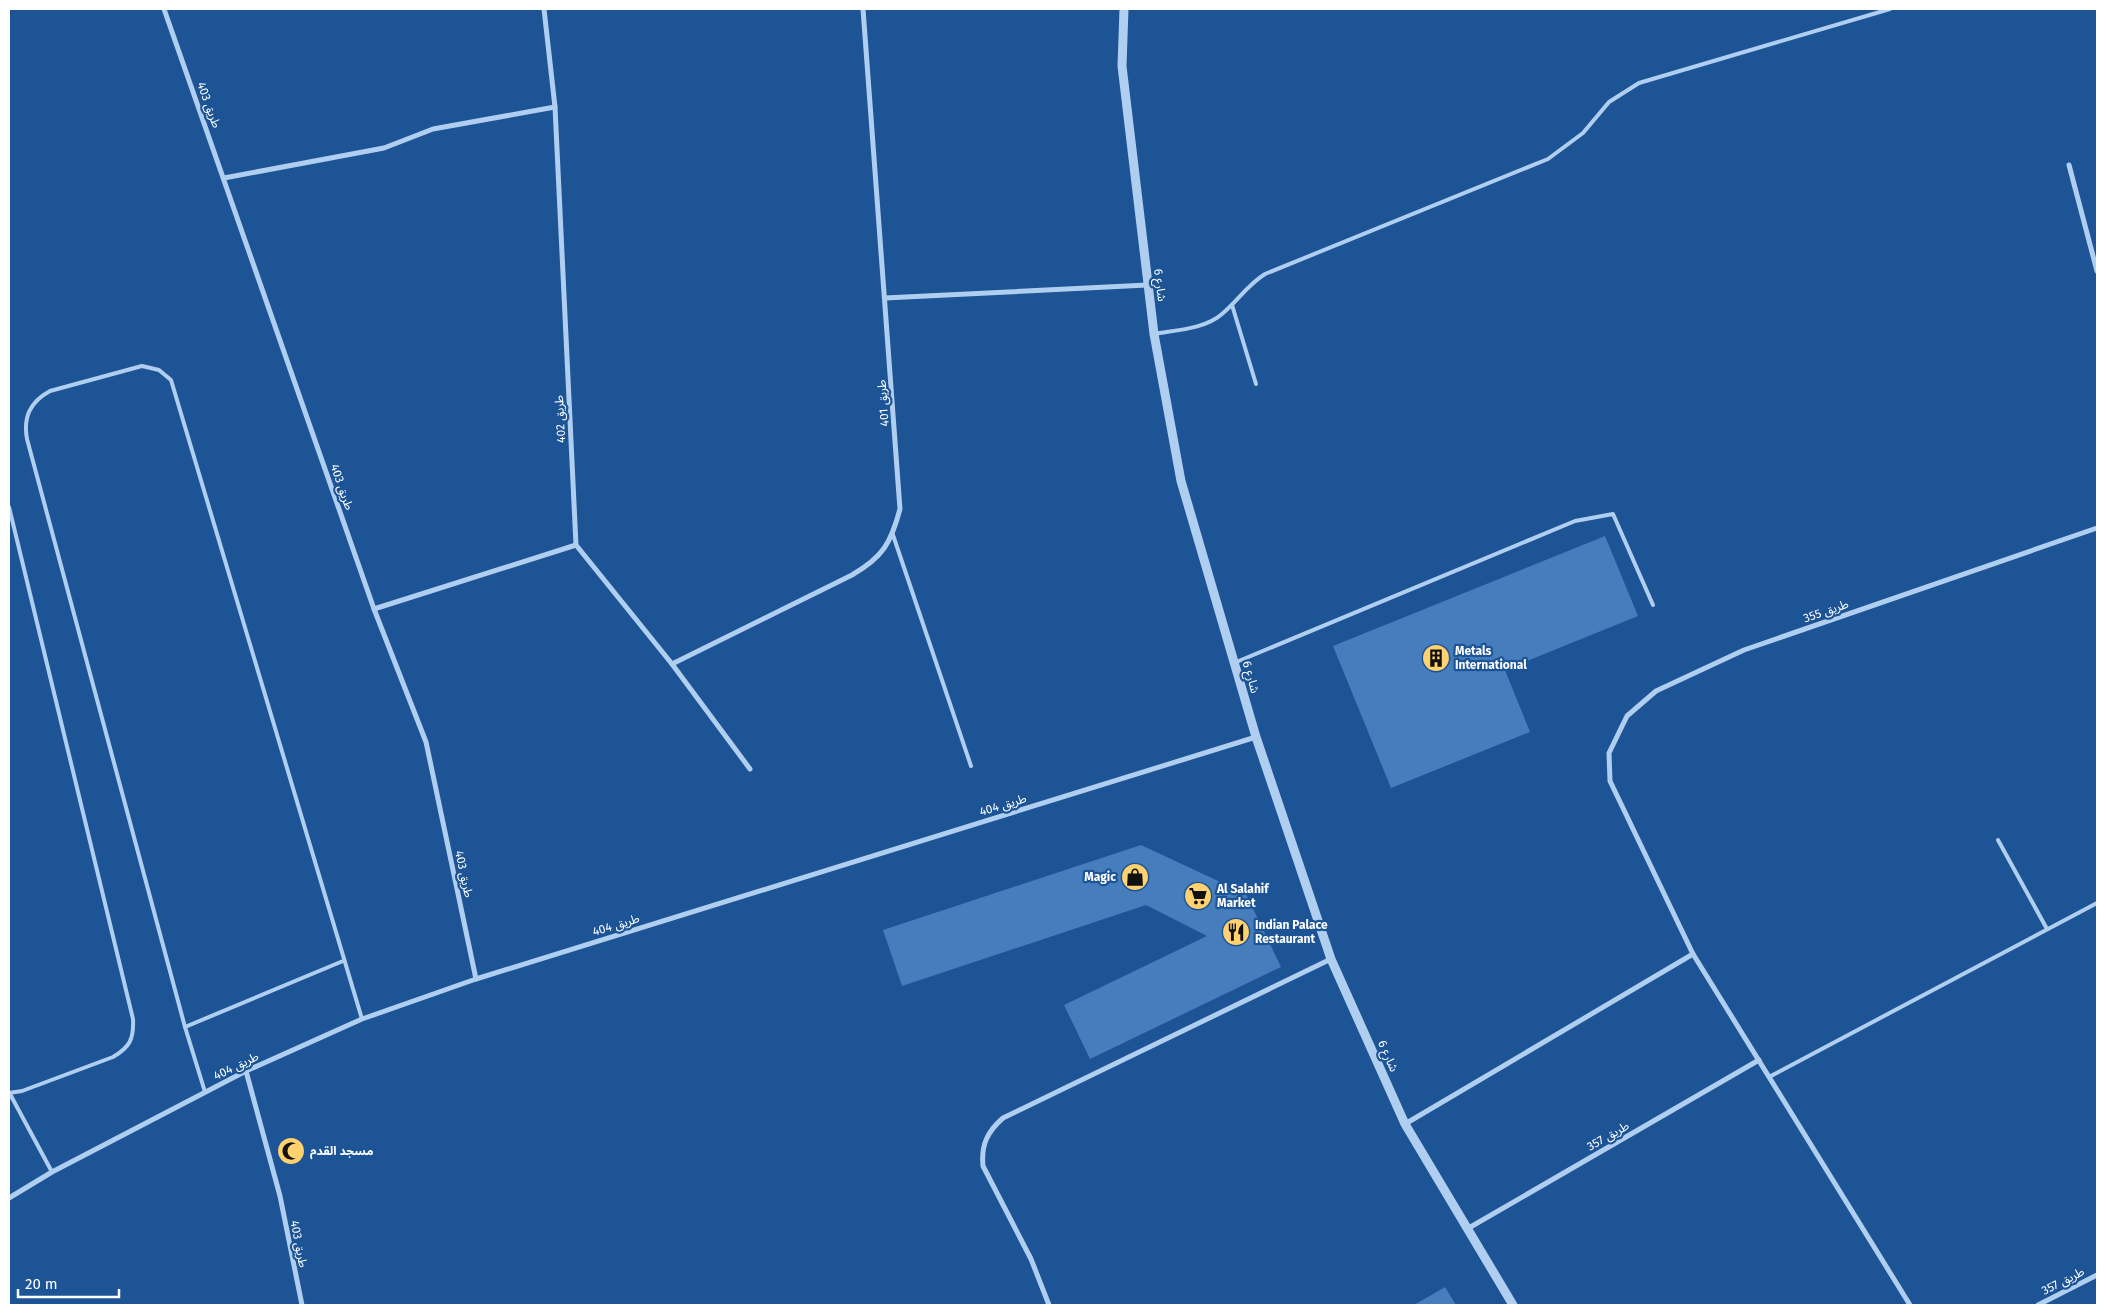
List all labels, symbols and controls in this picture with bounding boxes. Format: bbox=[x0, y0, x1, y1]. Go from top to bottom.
street label: طريق 403 bbox=[193, 80, 224, 130]
street label: شارع 6 bbox=[1149, 268, 1169, 302]
street label: طريق 401 bbox=[874, 379, 893, 427]
street label: طريق 402 bbox=[552, 395, 569, 443]
street label: طريق 403 bbox=[327, 462, 356, 512]
street label: طريق 355 bbox=[1802, 597, 1851, 626]
building icon: Metals International bbox=[1421, 643, 1451, 673]
place label: Metals International bbox=[1455, 644, 1527, 672]
street label: شارع 6 bbox=[1238, 659, 1262, 695]
street label: طريق 404 bbox=[978, 791, 1029, 820]
street label: طريق 403 bbox=[451, 849, 476, 899]
shop icon: Magic bbox=[1120, 862, 1150, 892]
place label: Magic bbox=[1084, 870, 1116, 884]
supermarket icon: Al Salahif Market bbox=[1183, 881, 1213, 911]
place label: Al Salahif Market bbox=[1216, 882, 1270, 910]
street label: طريق 404 bbox=[591, 911, 642, 940]
restaurant icon: Indian Palace Restaurant bbox=[1221, 917, 1251, 947]
place label: Indian Palace Restaurant bbox=[1255, 918, 1328, 946]
street label: شارع 6 bbox=[1373, 1038, 1401, 1075]
street label: طريق 404 bbox=[211, 1049, 261, 1084]
street label: طريق 357 bbox=[1585, 1118, 1632, 1154]
mosque icon: مسجد القدم bbox=[276, 1136, 306, 1166]
place label: مسجد القدم bbox=[310, 1144, 373, 1160]
street label: طريق 403 bbox=[287, 1219, 310, 1269]
street label: طريق 357 bbox=[2039, 1264, 2087, 1299]
scale bar bbox=[18, 1266, 119, 1298]
text: 20 m bbox=[25, 1275, 58, 1293]

